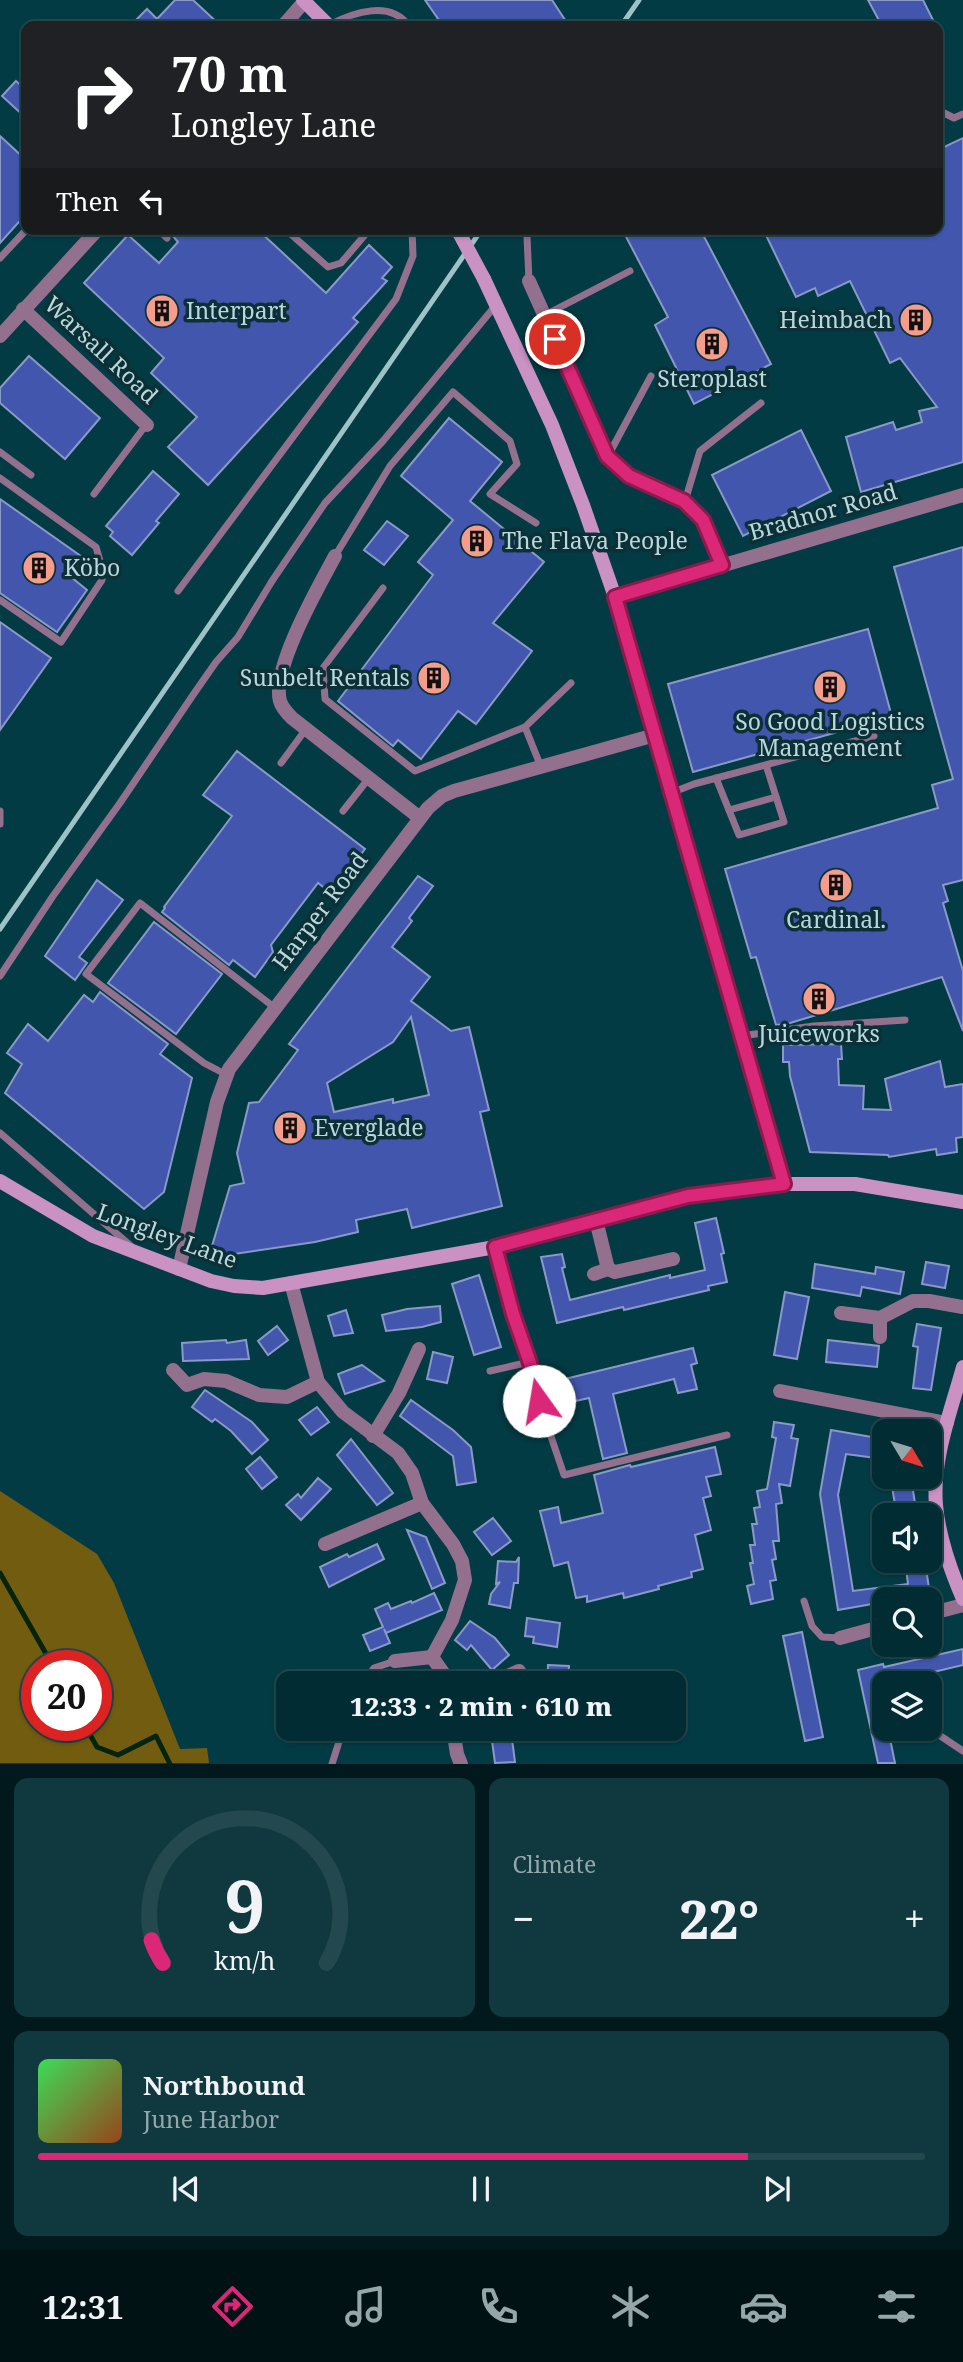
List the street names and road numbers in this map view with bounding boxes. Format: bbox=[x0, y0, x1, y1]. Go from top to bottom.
street label: Warsall Road bbox=[38, 288, 166, 411]
street label: Bradnor Road bbox=[745, 475, 901, 547]
street label: Harper Road bbox=[264, 845, 374, 976]
street label: Longley Lane bbox=[93, 1195, 242, 1275]

